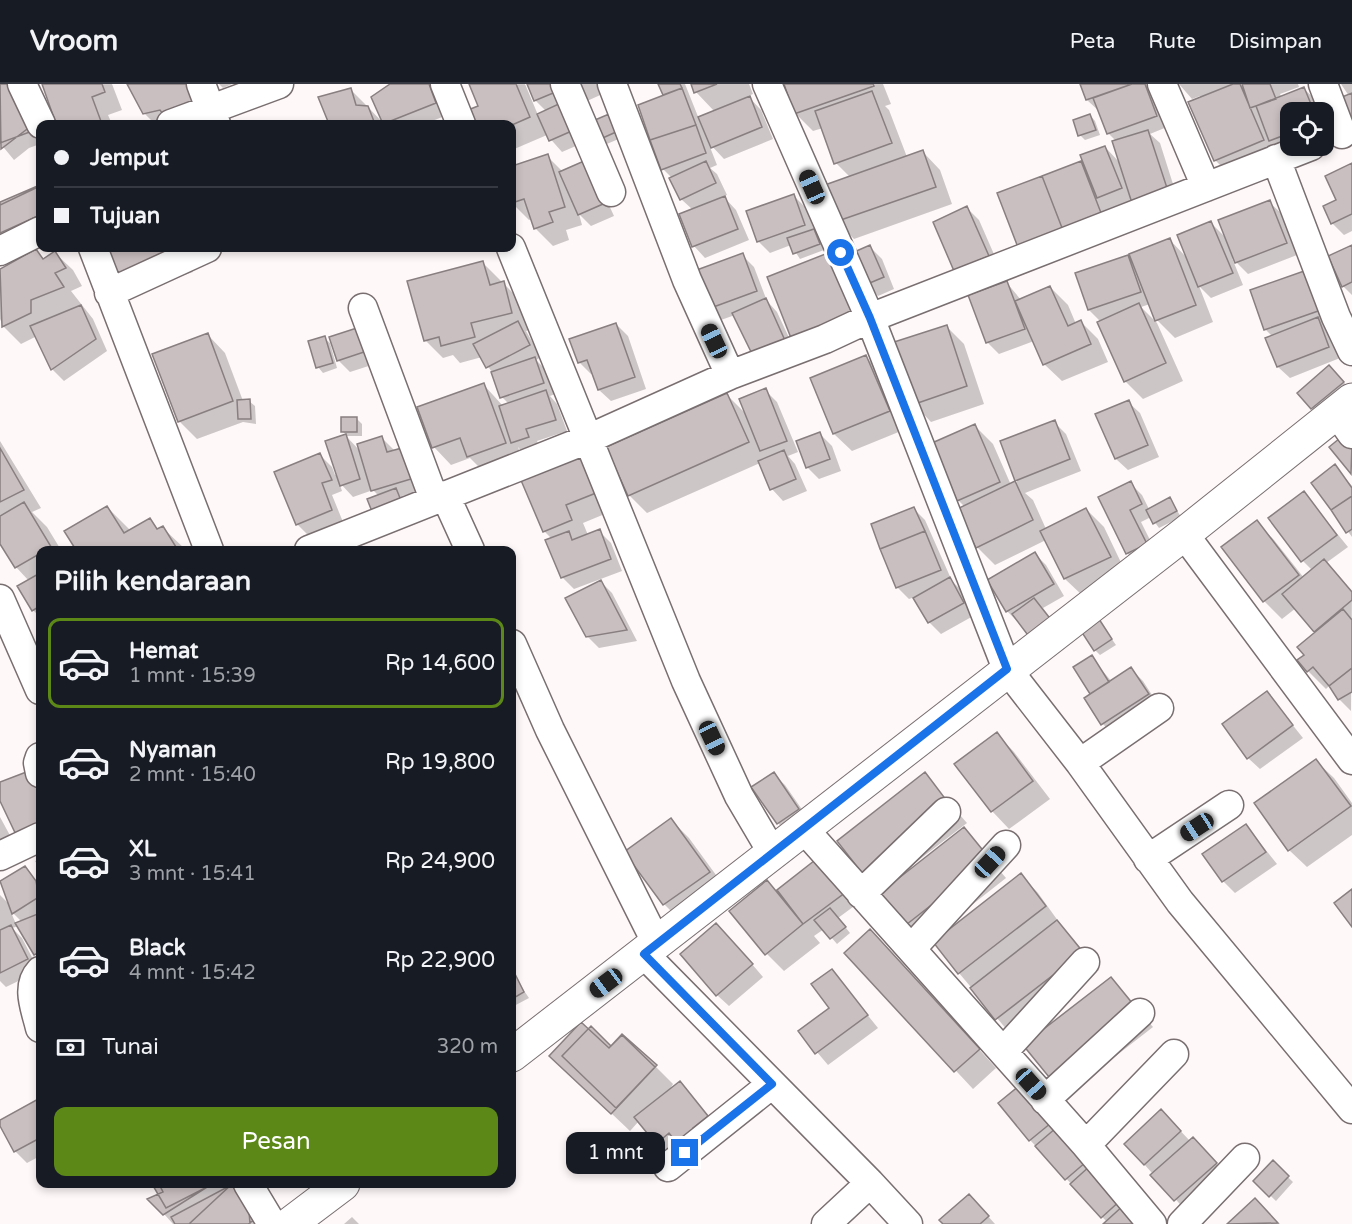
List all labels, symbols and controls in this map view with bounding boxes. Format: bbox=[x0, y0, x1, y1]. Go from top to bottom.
text: Vroom bbox=[30, 24, 118, 58]
text: Peta bbox=[1070, 29, 1115, 54]
text: Rute bbox=[1148, 29, 1196, 54]
text: Disimpan bbox=[1229, 29, 1322, 54]
map controls bbox=[1280, 102, 1334, 156]
button: locate bbox=[1280, 102, 1334, 156]
text: Jemput bbox=[90, 145, 169, 171]
car bbox=[796, 167, 828, 207]
text: Tujuan bbox=[90, 203, 160, 229]
route start bbox=[827, 239, 854, 266]
car bbox=[698, 321, 730, 361]
text: Pilih kendaraan bbox=[54, 565, 251, 598]
icon: car bbox=[57, 636, 111, 690]
text: Hemat bbox=[129, 638, 198, 664]
text: Rp 14,600 bbox=[385, 650, 495, 676]
text: 1 mnt · 15:39 bbox=[129, 664, 256, 688]
car bbox=[696, 718, 728, 758]
icon: car bbox=[57, 735, 111, 789]
text: Nyaman bbox=[129, 737, 216, 763]
text: Rp 19,800 bbox=[385, 749, 495, 775]
text: 2 mnt · 15:40 bbox=[129, 763, 256, 787]
car bbox=[1177, 810, 1217, 844]
icon: car bbox=[57, 834, 111, 888]
text: XL bbox=[129, 836, 156, 862]
car bbox=[971, 843, 1009, 881]
text: Rp 24,900 bbox=[385, 848, 495, 874]
text: 3 mnt · 15:41 bbox=[129, 862, 256, 886]
icon: car bbox=[57, 933, 111, 987]
text: Black bbox=[129, 935, 186, 961]
text: Rp 22,900 bbox=[385, 947, 495, 973]
text: 4 mnt · 15:42 bbox=[129, 961, 256, 985]
car bbox=[586, 965, 626, 1001]
icon: cash bbox=[54, 1031, 87, 1064]
text: Tunai bbox=[102, 1034, 159, 1060]
text: 320 m bbox=[437, 1035, 498, 1059]
car bbox=[1012, 1065, 1050, 1103]
button: Pesan bbox=[54, 1107, 498, 1176]
callout: 1 mnt bbox=[565, 1132, 664, 1174]
route end bbox=[671, 1139, 698, 1166]
text: 1 mnt bbox=[588, 1141, 643, 1165]

